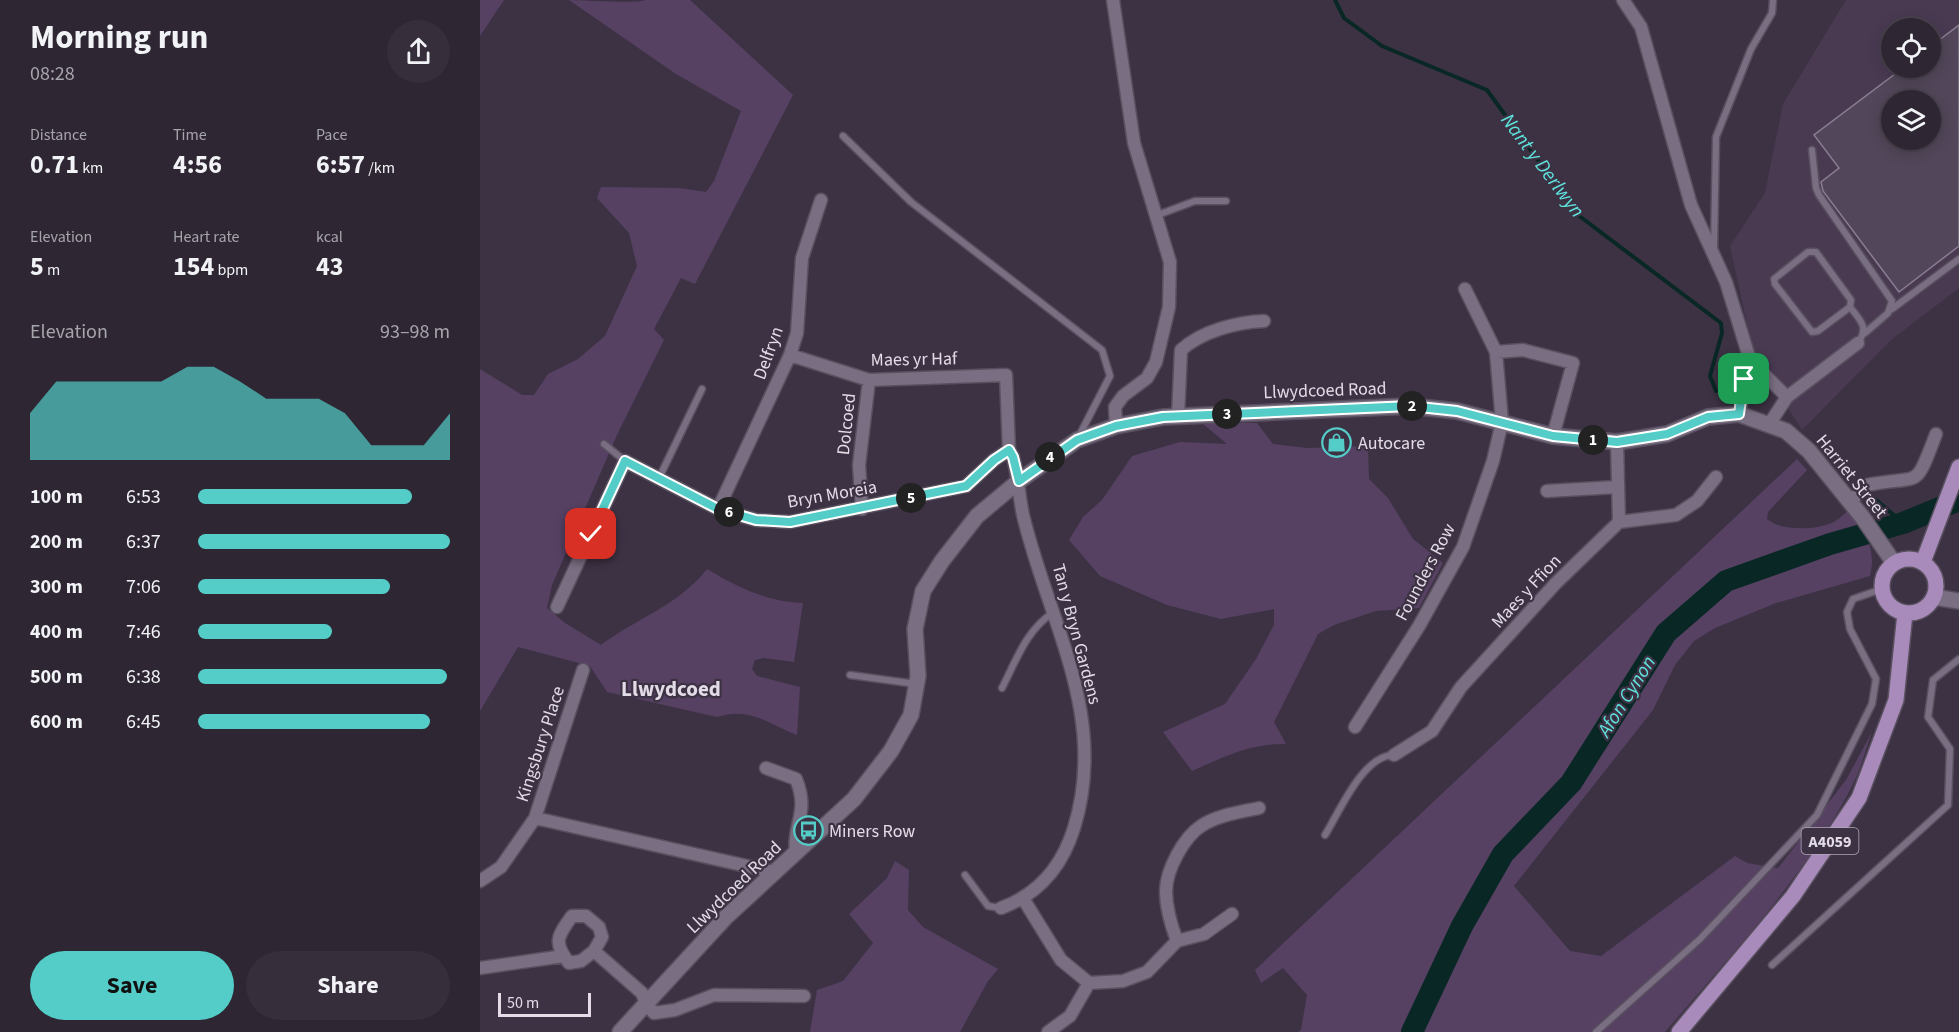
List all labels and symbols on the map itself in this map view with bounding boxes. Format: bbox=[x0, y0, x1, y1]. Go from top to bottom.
water label: Nant y Derlwyn bbox=[1494, 108, 1591, 224]
street label: Delfryn bbox=[747, 323, 790, 383]
street label: Maes yr Haf bbox=[871, 346, 958, 373]
pin bbox=[1718, 353, 1769, 404]
street label: Llwydcoed Road bbox=[1263, 376, 1387, 405]
pin: 2 bbox=[1397, 391, 1427, 421]
street label: Dolcoed bbox=[831, 392, 862, 456]
pin: 3 bbox=[1212, 399, 1242, 429]
pin: 1 bbox=[1578, 425, 1608, 455]
shop icon: Autocare bbox=[1321, 427, 1353, 459]
street label: Harriet Street bbox=[1810, 429, 1893, 524]
place label: Autocare bbox=[1358, 431, 1425, 456]
pin: 4 bbox=[1035, 442, 1065, 472]
street label: Bryn Moreia bbox=[785, 474, 879, 515]
pin: 5 bbox=[896, 483, 926, 513]
pin: 6 bbox=[714, 497, 744, 527]
pin bbox=[565, 508, 616, 559]
street label: Founders Row bbox=[1389, 519, 1462, 625]
street label: Maes y Ffion bbox=[1486, 549, 1567, 634]
street label: Tan y Bryn Gardens bbox=[1046, 561, 1107, 707]
water label: Afon Cynon bbox=[1590, 651, 1663, 744]
district label: Llwydcoed bbox=[621, 674, 721, 704]
street label: Kingsbury Place bbox=[510, 683, 571, 805]
bus stop icon: Miners Row bbox=[792, 815, 824, 847]
place label: Miners Row bbox=[829, 819, 915, 844]
road number: A4059 bbox=[1802, 828, 1858, 854]
street label: Llwydcoed Road bbox=[681, 836, 787, 939]
scale bar bbox=[498, 990, 591, 1018]

